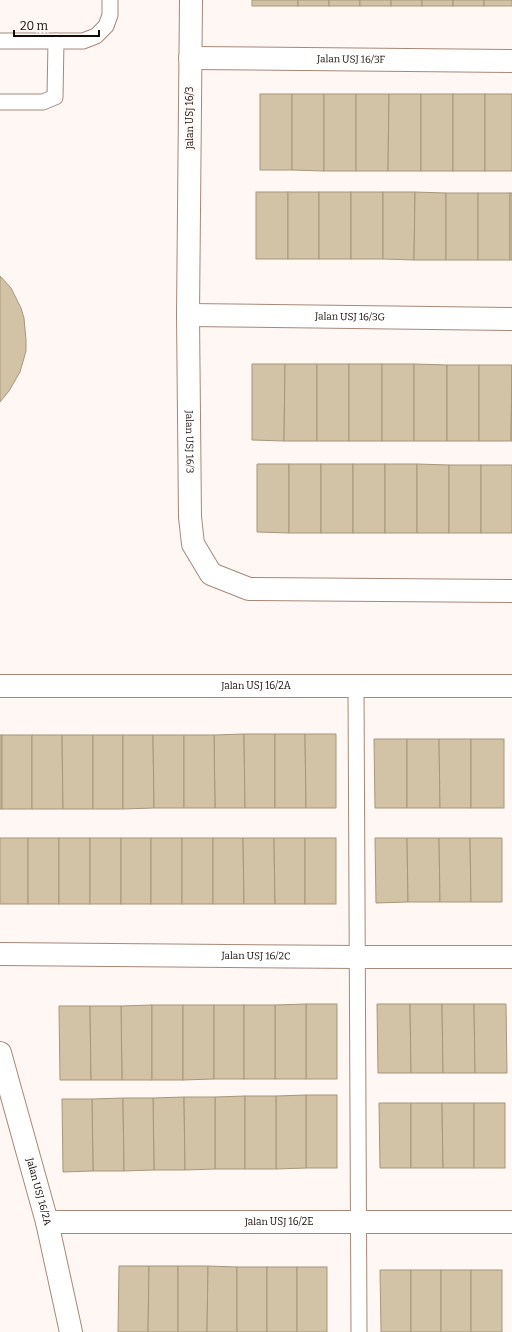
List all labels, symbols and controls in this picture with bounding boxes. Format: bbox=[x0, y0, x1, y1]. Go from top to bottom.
scale bar bbox=[14, 12, 99, 38]
text: 20 m bbox=[20, 19, 49, 33]
street label: Jalan USJ 16/3F bbox=[316, 53, 385, 66]
street label: Jalan USJ 16/3 bbox=[184, 86, 196, 150]
street label: Jalan USJ 16/3G bbox=[314, 311, 386, 323]
street label: Jalan USJ 16/3 bbox=[183, 410, 196, 474]
street label: Jalan USJ 16/2A bbox=[220, 680, 292, 692]
street label: Jalan USJ 16/2C bbox=[220, 950, 291, 962]
street label: Jalan USJ 16/2A bbox=[23, 1156, 54, 1228]
street label: Jalan USJ 16/2E bbox=[244, 1216, 313, 1228]

